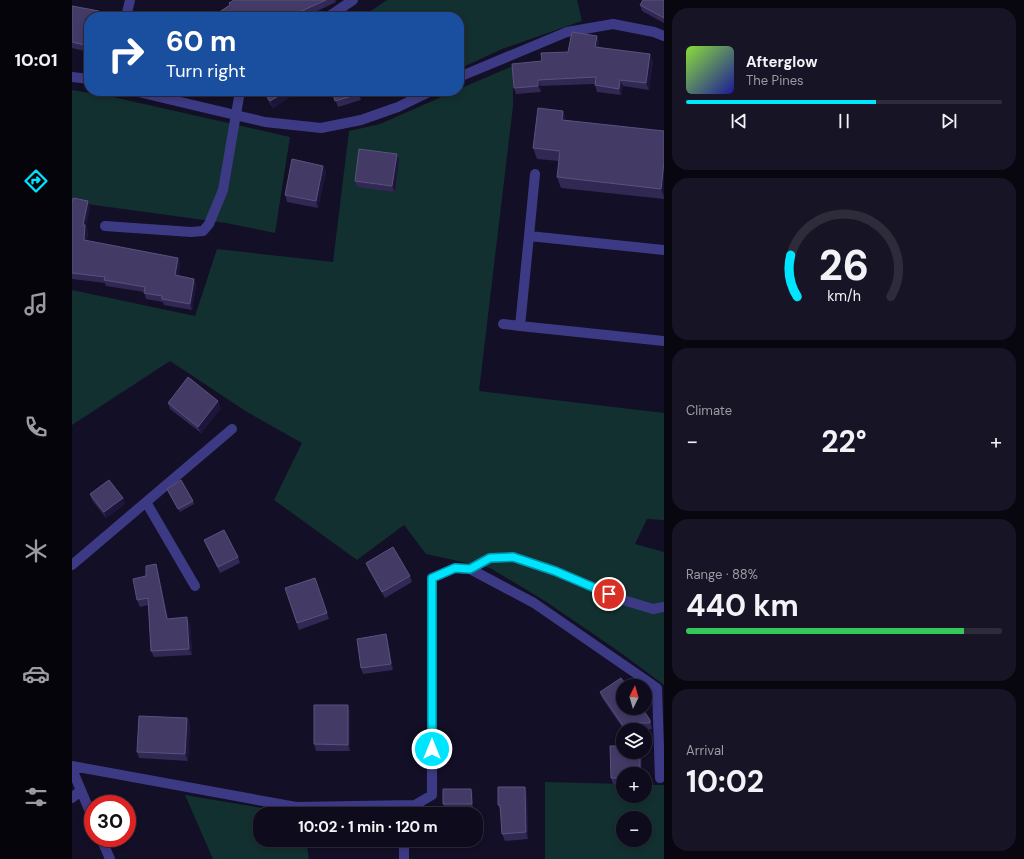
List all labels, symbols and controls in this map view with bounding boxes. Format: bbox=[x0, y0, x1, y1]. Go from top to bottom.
text: 60 m bbox=[166, 23, 236, 60]
icon: right bbox=[100, 28, 152, 80]
text: 10:01 bbox=[14, 48, 58, 72]
text: Afterglow bbox=[746, 52, 818, 72]
text: Turn right bbox=[166, 59, 246, 83]
text: The Pines bbox=[746, 72, 804, 89]
icon: previous bbox=[728, 110, 750, 132]
icon: pause bbox=[833, 110, 855, 132]
icon: next bbox=[938, 110, 960, 132]
icon: directions bbox=[22, 167, 50, 195]
text: 26 bbox=[819, 239, 869, 293]
text: km/h bbox=[827, 287, 861, 305]
icon: music bbox=[22, 290, 50, 318]
text: Climate bbox=[686, 402, 732, 419]
icon: phone bbox=[22, 413, 50, 441]
text: 22° bbox=[821, 422, 867, 461]
text: − bbox=[686, 427, 698, 456]
text: + bbox=[990, 427, 1002, 456]
icon: climate bbox=[22, 537, 50, 565]
text: Range · 88% bbox=[686, 566, 758, 583]
pin bbox=[592, 577, 626, 611]
icon: arrive bbox=[598, 583, 620, 605]
text: 440 km bbox=[686, 586, 799, 625]
icon: car bbox=[22, 660, 50, 688]
north arrow bbox=[616, 679, 652, 715]
map controls bbox=[616, 679, 652, 847]
button: layers bbox=[616, 723, 652, 759]
position arrow bbox=[411, 728, 453, 770]
text: Arrival bbox=[686, 742, 724, 759]
text: 10:02 bbox=[686, 762, 764, 801]
button: + bbox=[616, 767, 652, 803]
icon: filters bbox=[22, 783, 50, 811]
speed limit sign: 30 bbox=[84, 795, 136, 847]
button: − bbox=[616, 811, 652, 847]
text: 10:02 · 1 min · 120 m bbox=[298, 817, 438, 837]

